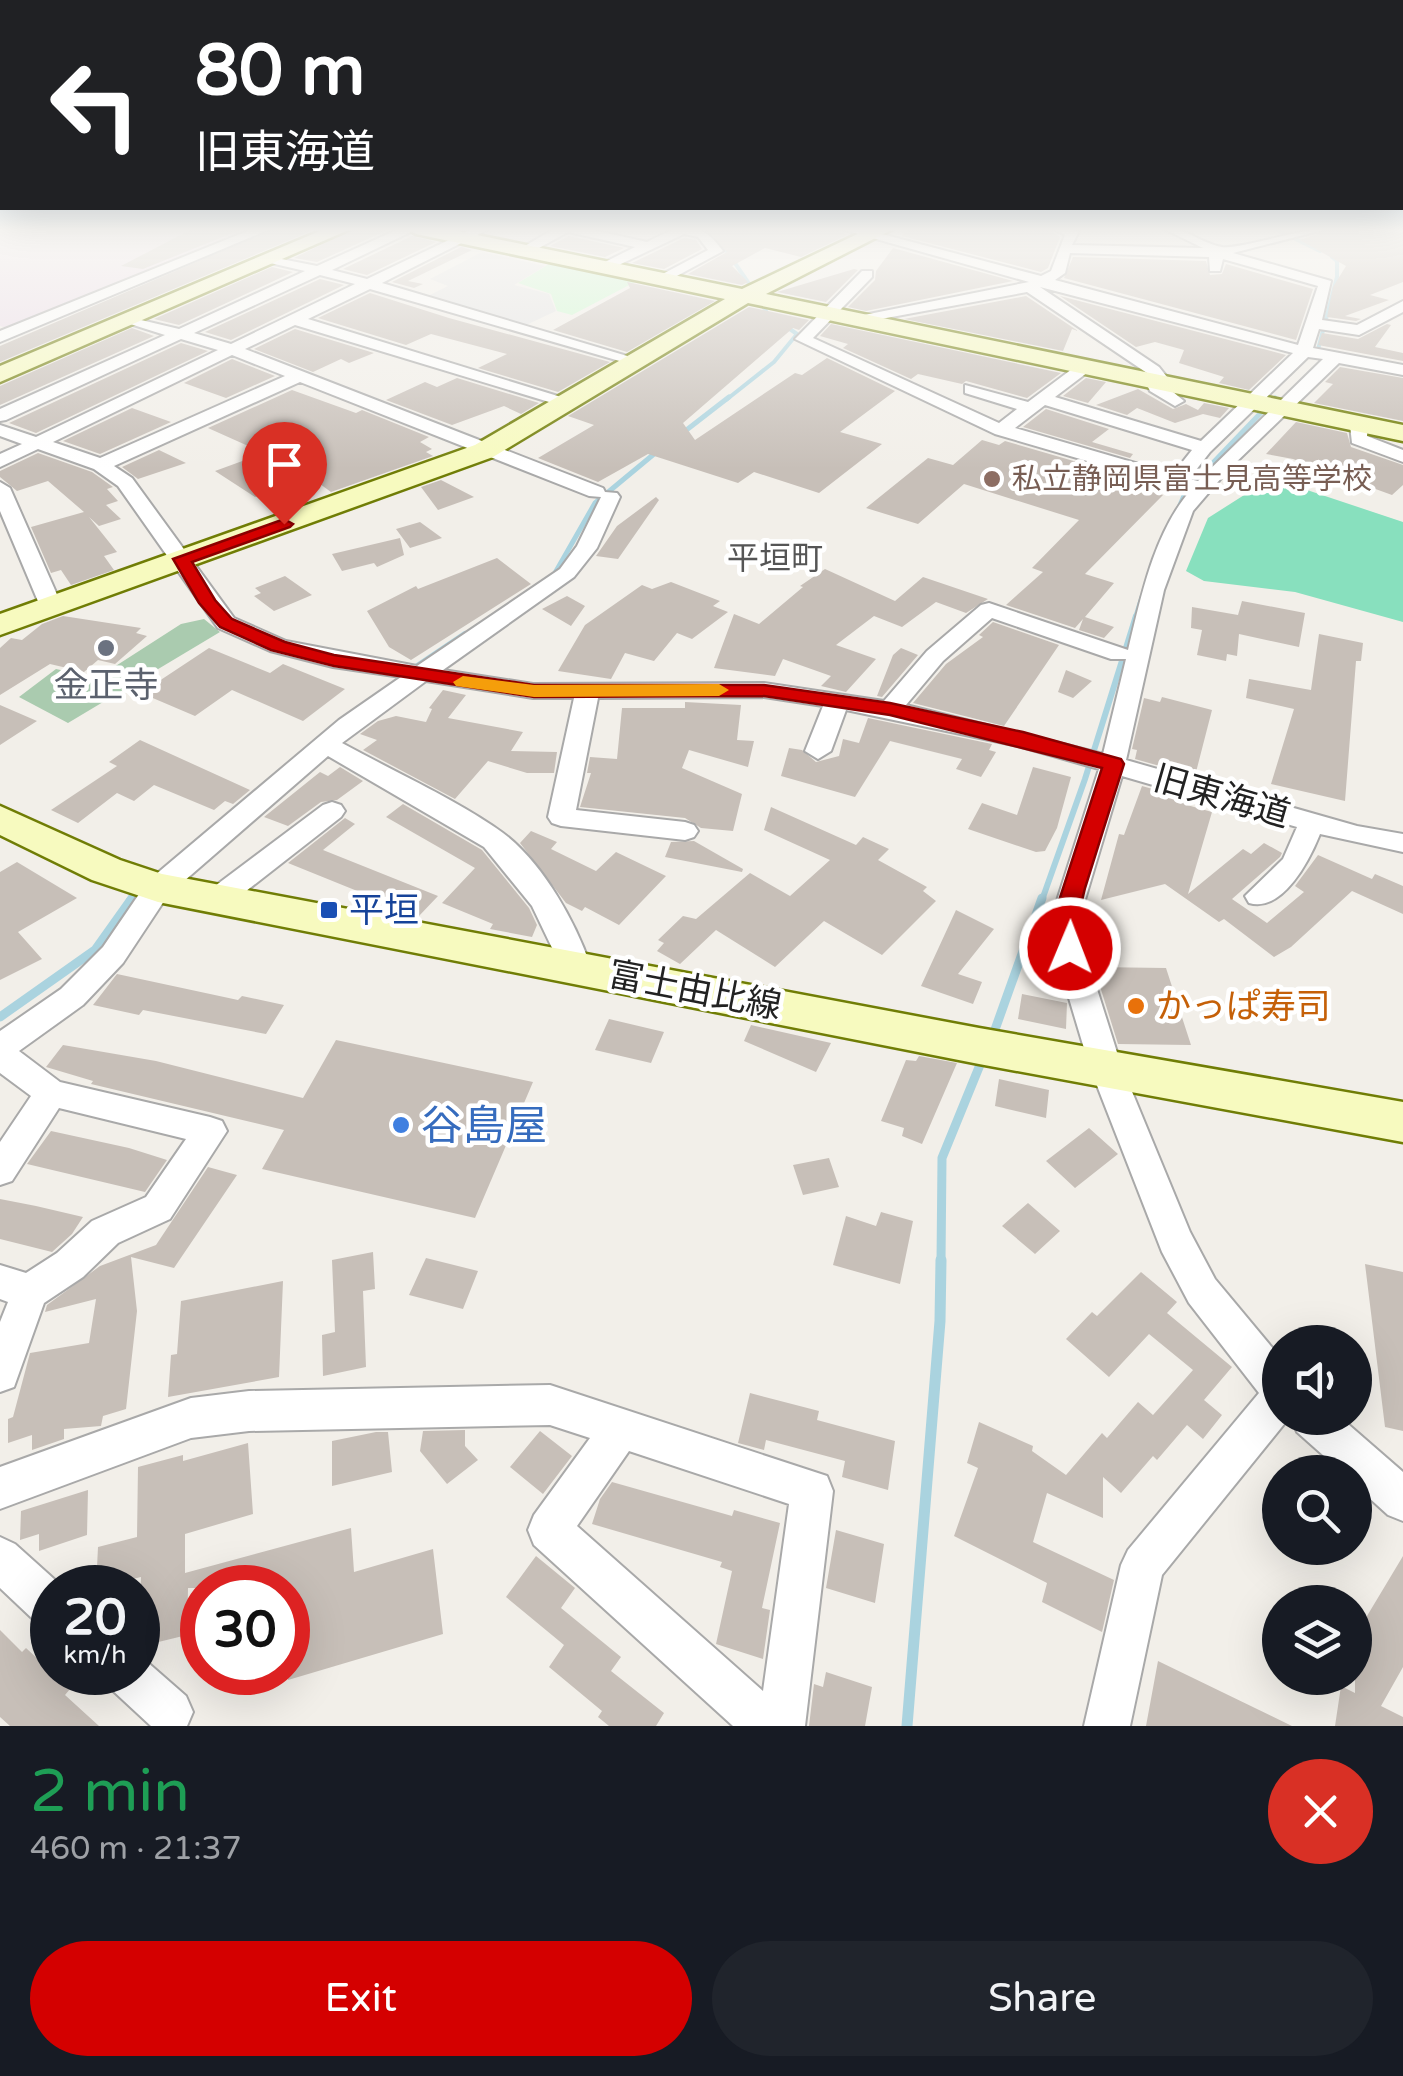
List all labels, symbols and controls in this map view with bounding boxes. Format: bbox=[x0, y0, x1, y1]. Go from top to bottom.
text: 80 m bbox=[195, 30, 365, 114]
icon: left bbox=[30, 40, 160, 170]
text: 旧東海道 bbox=[195, 126, 375, 180]
pin bbox=[242, 422, 327, 525]
icon: arrive bbox=[257, 437, 312, 492]
place label: 私立静岡県富士見高等学校 bbox=[1012, 461, 1372, 498]
marker: 私立静岡県富士見高等学校 bbox=[981, 468, 1003, 490]
district label: 平垣町 bbox=[727, 540, 823, 578]
marker: 金正寺 bbox=[95, 637, 117, 659]
place label: 金正寺 bbox=[53, 665, 159, 707]
street label: 旧東海道 bbox=[1149, 757, 1295, 836]
place label: 平垣 bbox=[349, 890, 419, 932]
position arrow bbox=[1018, 896, 1122, 1000]
marker: 平垣 bbox=[318, 899, 340, 921]
street label: 富士由比線 bbox=[605, 954, 785, 1028]
place label: かっぱ寿司 bbox=[1156, 986, 1331, 1028]
marker: かっぱ寿司 bbox=[1125, 995, 1147, 1017]
place label: 谷島屋 bbox=[421, 1101, 547, 1152]
marker: 谷島屋 bbox=[390, 1114, 412, 1136]
map controls bbox=[1262, 1325, 1372, 1695]
button: sound bbox=[1262, 1325, 1372, 1435]
button: search bbox=[1262, 1455, 1372, 1565]
speed limit sign: 30 bbox=[180, 1565, 310, 1695]
button: layers bbox=[1262, 1585, 1372, 1695]
text: 20 bbox=[64, 1588, 126, 1648]
text: km/h bbox=[64, 1640, 126, 1670]
text: 2 min bbox=[30, 1756, 190, 1828]
button: close bbox=[1268, 1759, 1373, 1864]
text: 460 m · 21:37 bbox=[30, 1830, 242, 1868]
button: Exit bbox=[30, 1941, 692, 2056]
button: Share bbox=[712, 1941, 1373, 2056]

